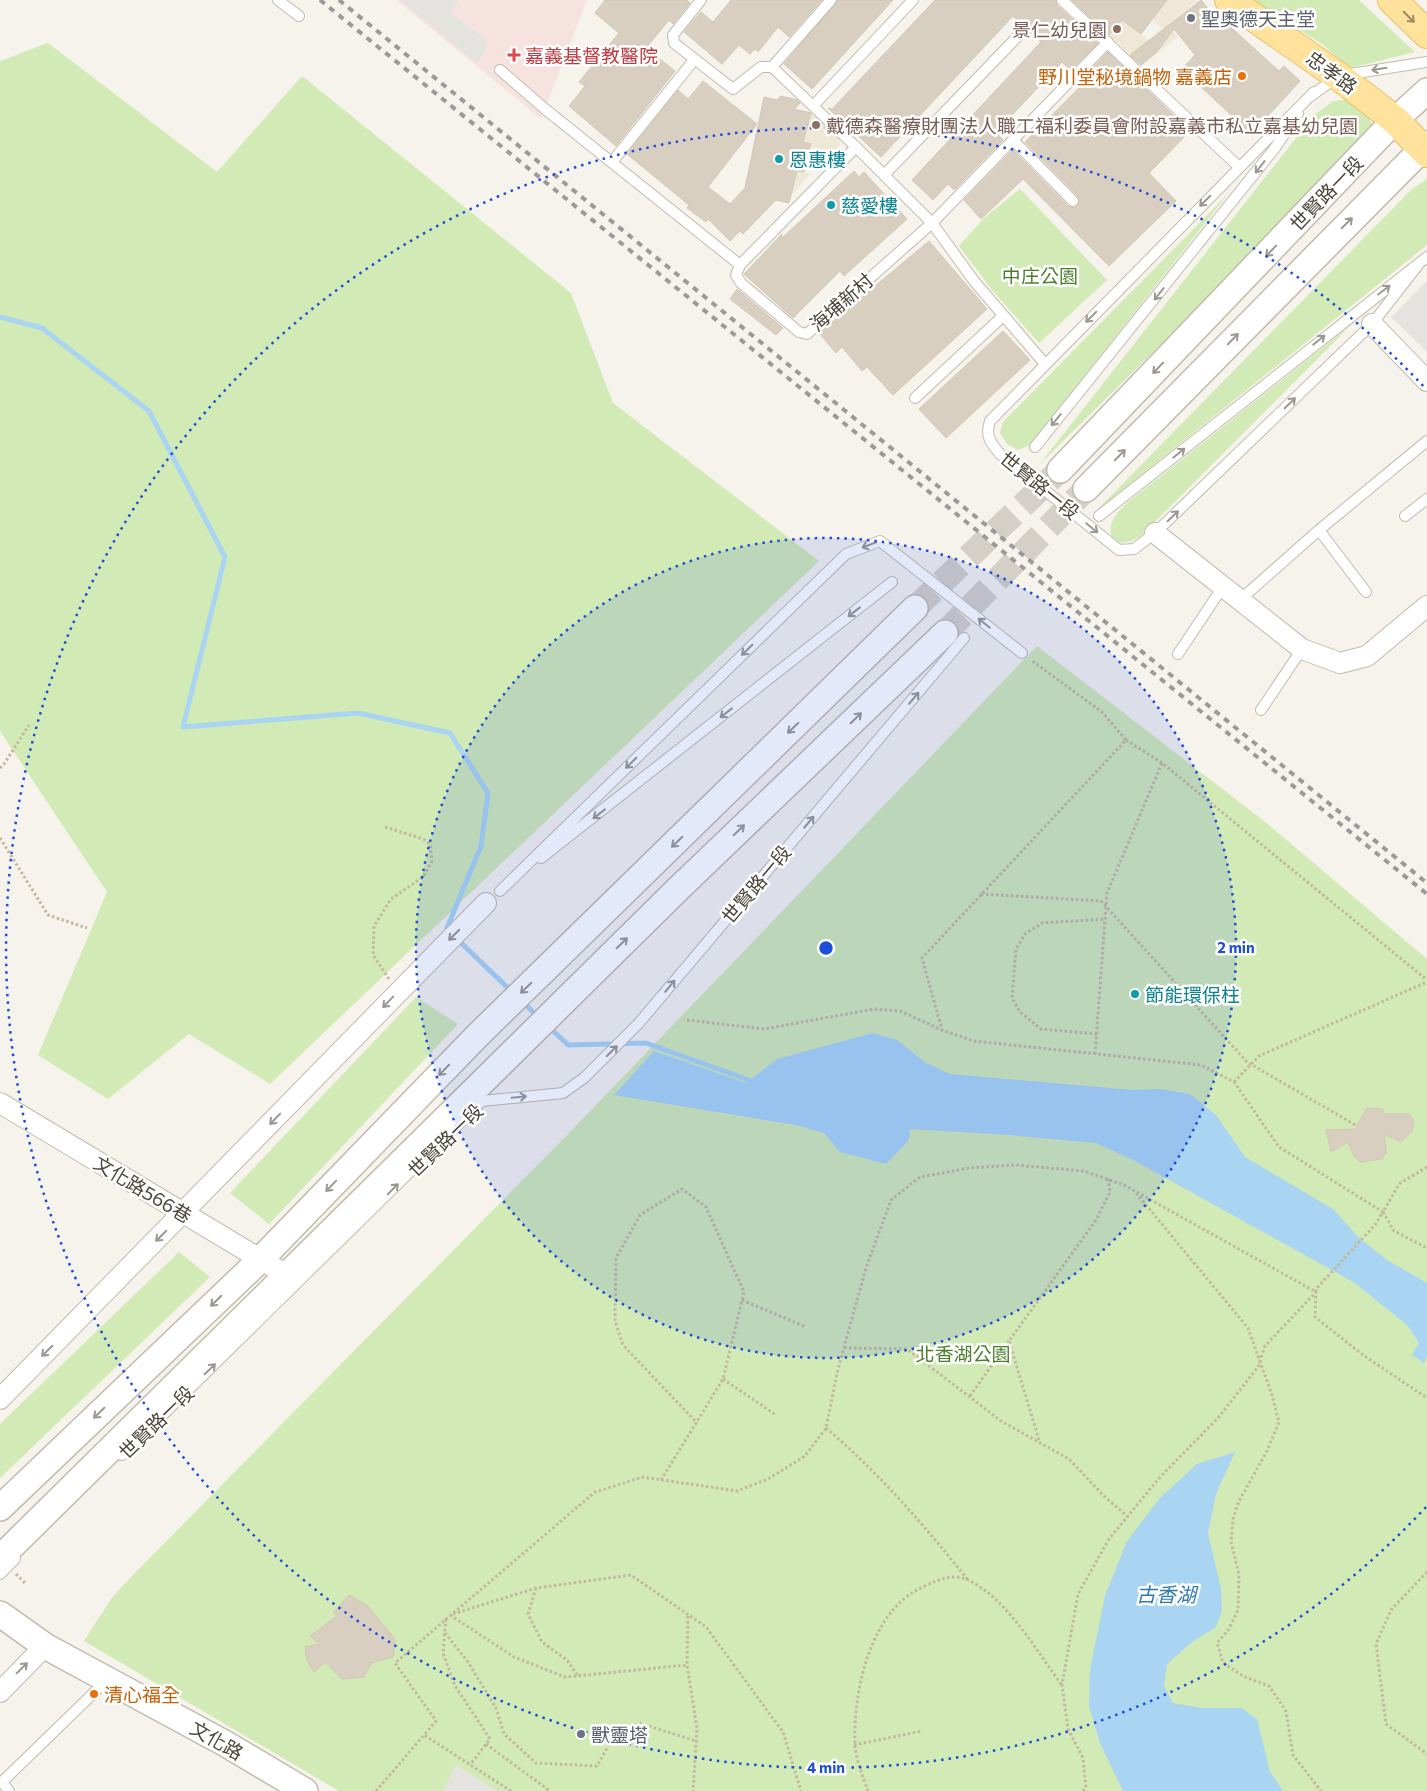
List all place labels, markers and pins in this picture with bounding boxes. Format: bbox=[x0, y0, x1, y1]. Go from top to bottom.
place label: 聖奧德天主堂 bbox=[1201, 7, 1315, 30]
marker: 聖奧德天主堂 bbox=[1185, 12, 1197, 24]
place label: 景仁幼兒園 bbox=[1012, 18, 1107, 41]
marker: 景仁幼兒園 bbox=[1111, 23, 1123, 35]
place label: 嘉義基督教醫院 bbox=[525, 44, 658, 67]
marker: 嘉義基督教醫院 bbox=[507, 48, 521, 62]
place label: 野川堂秘境鍋物 嘉義店 bbox=[1038, 65, 1232, 88]
marker: 野川堂秘境鍋物 嘉義店 bbox=[1236, 70, 1248, 82]
place label: 戴德森醫療財團法人職工福利委員會附設嘉義市私立嘉基幼兒園 bbox=[826, 114, 1358, 137]
marker: 戴德森醫療財團法人職工福利委員會附設嘉義市私立嘉基幼兒園 bbox=[810, 119, 822, 131]
place label: 恩惠樓 bbox=[789, 148, 846, 171]
marker: 恩惠樓 bbox=[773, 153, 785, 165]
place label: 慈愛樓 bbox=[841, 194, 898, 217]
marker: 慈愛樓 bbox=[825, 199, 837, 211]
centre of rings bbox=[817, 939, 835, 957]
place label: 節能環保柱 bbox=[1145, 983, 1240, 1006]
marker: 節能環保柱 bbox=[1129, 988, 1141, 1000]
place label: 清心福全 bbox=[104, 1683, 180, 1706]
marker: 清心福全 bbox=[88, 1688, 100, 1700]
place label: 獸靈塔 bbox=[591, 1723, 648, 1746]
marker: 獸靈塔 bbox=[575, 1728, 587, 1740]

